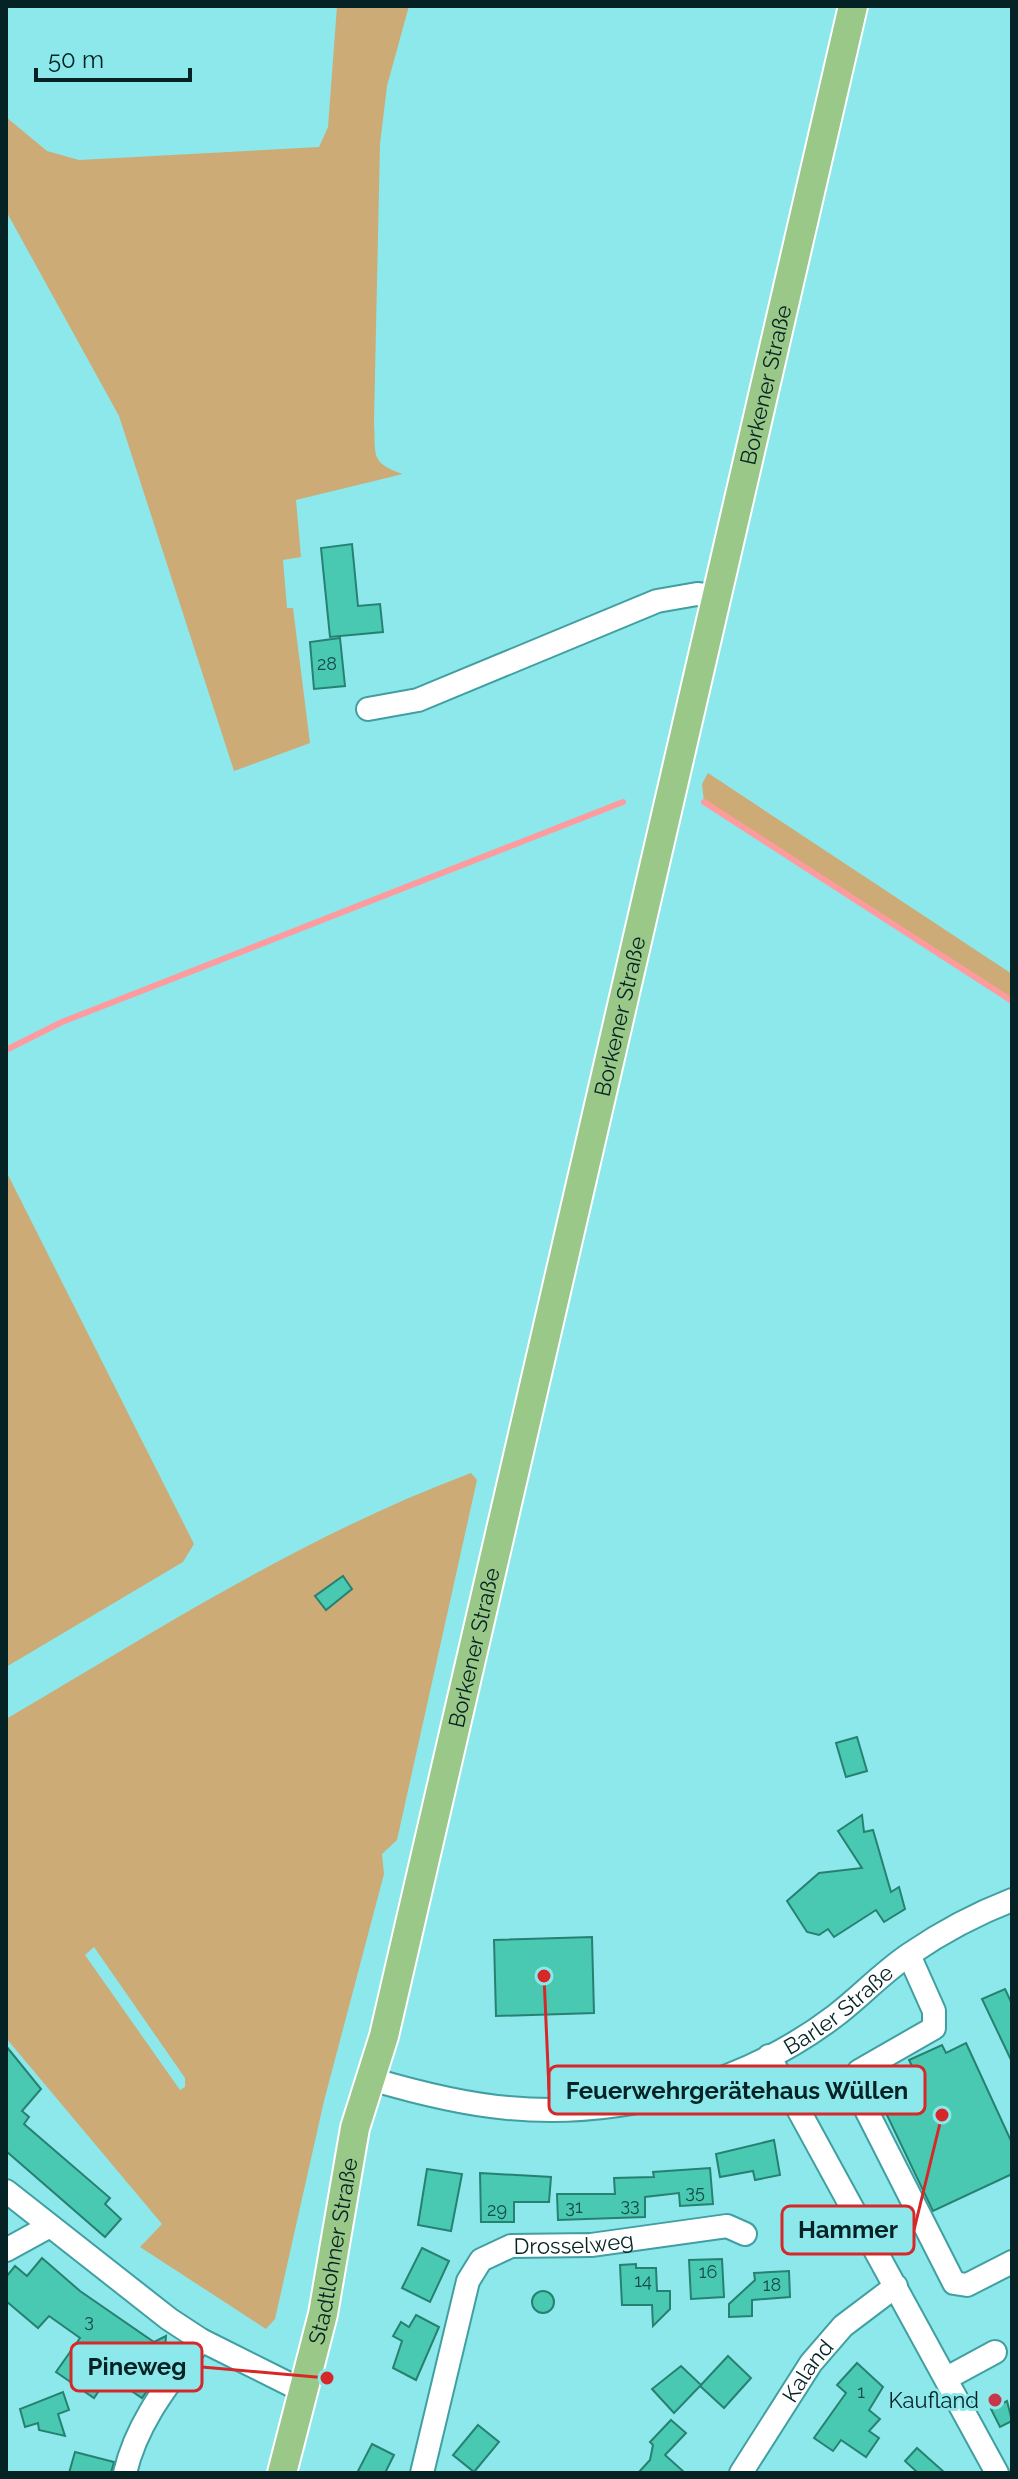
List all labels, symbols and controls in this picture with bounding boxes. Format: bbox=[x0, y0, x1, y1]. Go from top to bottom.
scale bar bbox=[36, 32, 190, 82]
text: 50 m bbox=[48, 45, 104, 74]
street label: Borkener Straße bbox=[734, 302, 797, 467]
house number: 28 bbox=[317, 653, 337, 674]
street label: Borkener Straße bbox=[589, 934, 651, 1099]
street label: Borkener Straße bbox=[443, 1565, 505, 1730]
street label: Barler Straße bbox=[779, 1959, 898, 2060]
callout: Feuerwehrgerätehaus Wüllen bbox=[549, 2066, 925, 2114]
text: Feuerwehrgerätehaus Wüllen bbox=[566, 2076, 908, 2105]
street label: Stadtlohner Straße bbox=[303, 2156, 363, 2347]
house number: 35 bbox=[685, 2181, 705, 2202]
house number: 33 bbox=[620, 2194, 640, 2215]
house number: 31 bbox=[565, 2196, 583, 2217]
house number: 29 bbox=[487, 2199, 507, 2220]
callout: Hammer bbox=[782, 2206, 914, 2254]
text: Hammer bbox=[798, 2215, 898, 2244]
street label: Drosselweg bbox=[514, 2226, 635, 2259]
house number: 16 bbox=[699, 2261, 717, 2282]
house number: 14 bbox=[634, 2270, 652, 2291]
house number: 18 bbox=[763, 2274, 781, 2295]
house number: 3 bbox=[84, 2310, 94, 2331]
street label: Kaland bbox=[777, 2334, 838, 2407]
callout: Pineweg bbox=[71, 2343, 202, 2391]
text: Pineweg bbox=[88, 2352, 186, 2381]
house number: 1 bbox=[857, 2381, 865, 2402]
place label: Kaufland bbox=[888, 2387, 979, 2413]
marker: Kaufland bbox=[986, 2391, 1004, 2409]

